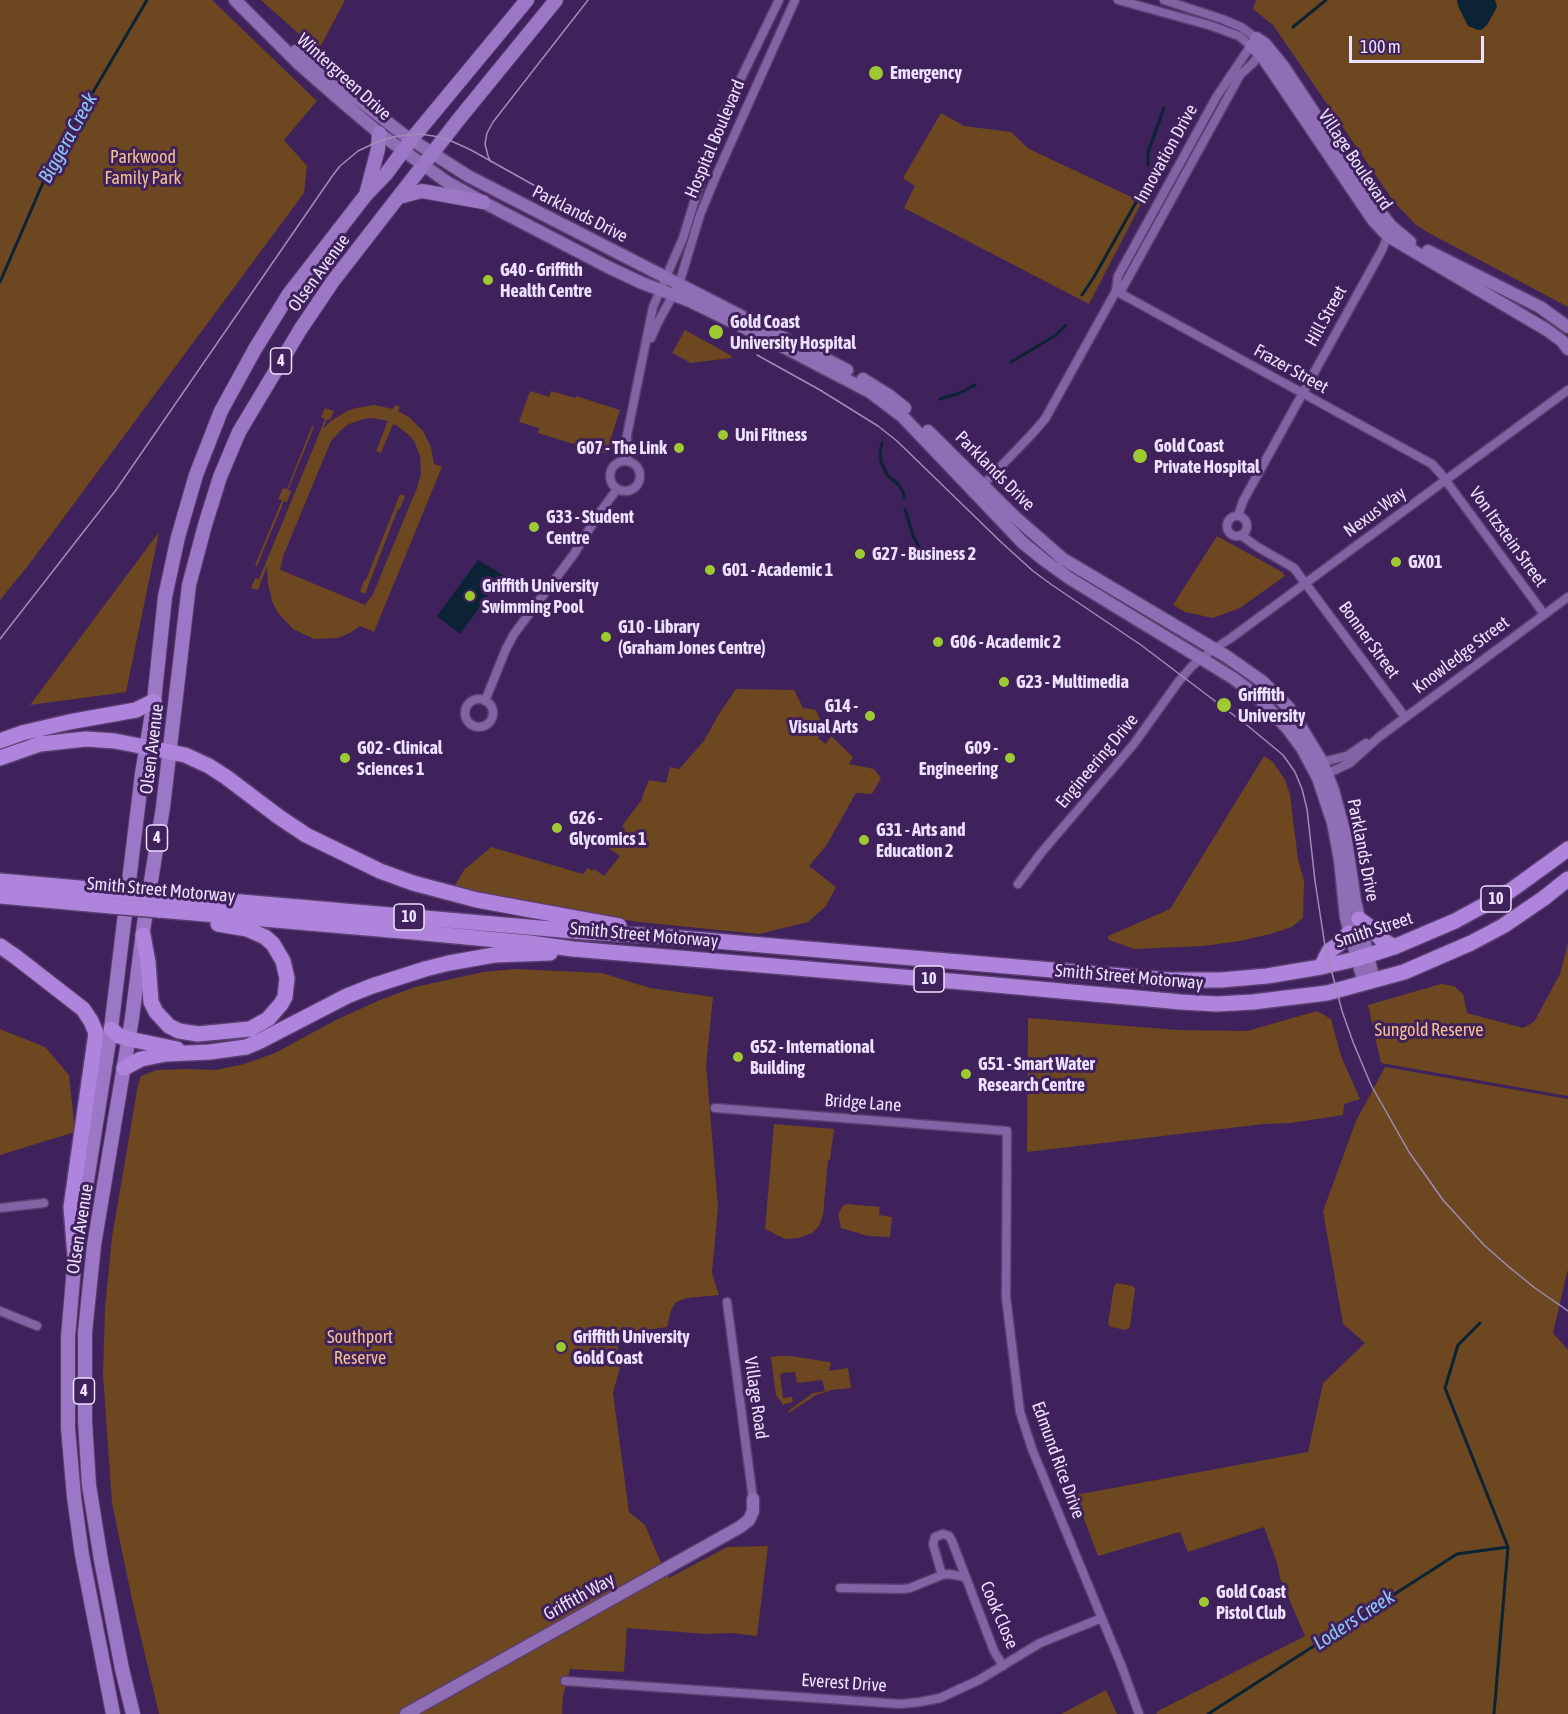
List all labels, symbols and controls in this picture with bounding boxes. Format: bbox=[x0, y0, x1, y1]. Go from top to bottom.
scale bar bbox=[1352, 24, 1487, 62]
street label: Wintergreen Drive bbox=[292, 29, 396, 125]
text: 100 m bbox=[1360, 36, 1401, 57]
place label: Emergency bbox=[890, 62, 962, 84]
marker: Emergency bbox=[867, 64, 885, 82]
street label: Hospital Boulevard bbox=[680, 77, 750, 201]
water label: Biggera Creek bbox=[33, 89, 103, 187]
street label: Innovation Drive bbox=[1130, 101, 1202, 207]
street label: Village Boulevard bbox=[1313, 106, 1397, 214]
park label: Parkwood Family Park bbox=[105, 146, 181, 188]
street label: Parklands Drive bbox=[529, 181, 631, 247]
street label: Olsen Avenue bbox=[284, 230, 354, 316]
place label: G40 - Griffith Health Centre bbox=[500, 259, 592, 302]
marker: G40 - Griffith Health Centre bbox=[481, 273, 495, 287]
street label: Hill Street bbox=[1301, 282, 1351, 350]
place label: Gold Coast University Hospital bbox=[730, 311, 856, 354]
marker: Gold Coast University Hospital bbox=[707, 323, 725, 341]
street label: Frazer Street bbox=[1250, 340, 1332, 398]
road number: 4 bbox=[270, 348, 292, 374]
place label: Uni Fitness bbox=[735, 424, 807, 446]
street label: Parklands Drive bbox=[951, 427, 1039, 515]
marker: Uni Fitness bbox=[716, 428, 730, 442]
place label: Gold Coast Private Hospital bbox=[1154, 435, 1260, 478]
place label: G07 - The Link bbox=[576, 437, 667, 459]
marker: G07 - The Link bbox=[672, 441, 686, 455]
marker: Gold Coast Private Hospital bbox=[1131, 447, 1149, 465]
street label: Nexus Way bbox=[1340, 482, 1410, 542]
street label: Von Itzstein Street bbox=[1464, 483, 1552, 591]
place label: G33 - Student Centre bbox=[546, 506, 634, 548]
marker: G33 - Student Centre bbox=[527, 520, 541, 534]
place label: G27 - Business 2 bbox=[872, 543, 976, 565]
marker: G27 - Business 2 bbox=[853, 547, 867, 561]
place label: GX01 bbox=[1408, 551, 1443, 573]
marker: GX01 bbox=[1389, 555, 1403, 569]
place label: G01 - Academic 1 bbox=[722, 559, 833, 581]
marker: G01 - Academic 1 bbox=[703, 563, 717, 577]
place label: Griffith University Swimming Pool bbox=[482, 575, 599, 618]
marker: Griffith University Swimming Pool bbox=[463, 589, 477, 603]
street label: Bonner Street bbox=[1334, 597, 1404, 683]
street label: Knowledge Street bbox=[1408, 612, 1514, 698]
place label: G10 - Library (Graham Jones Centre) bbox=[618, 616, 766, 658]
marker: G10 - Library (Graham Jones Centre) bbox=[599, 630, 613, 644]
place label: G06 - Academic 2 bbox=[950, 631, 1061, 653]
marker: G06 - Academic 2 bbox=[931, 635, 945, 649]
place label: G23 - Multimedia bbox=[1016, 671, 1129, 693]
marker: G23 - Multimedia bbox=[997, 675, 1011, 689]
place label: Griffith University bbox=[1238, 684, 1305, 726]
place label: G14 - Visual Arts bbox=[789, 695, 858, 738]
marker: Griffith University bbox=[1215, 696, 1233, 714]
street label: Olsen Avenue bbox=[136, 703, 168, 795]
marker: G14 - Visual Arts bbox=[863, 709, 877, 723]
street label: Engineering Drive bbox=[1051, 709, 1143, 813]
place label: G02 - Clinical Sciences 1 bbox=[357, 737, 443, 780]
place label: G09 - Engineering bbox=[919, 737, 998, 780]
marker: G02 - Clinical Sciences 1 bbox=[338, 751, 352, 765]
marker: G09 - Engineering bbox=[1003, 751, 1017, 765]
street label: Parklands Drive bbox=[1342, 797, 1384, 903]
place label: G26 - Glycomics 1 bbox=[569, 807, 647, 850]
place label: G31 - Arts and Education 2 bbox=[876, 819, 965, 862]
marker: G26 - Glycomics 1 bbox=[550, 821, 564, 835]
road number: 4 bbox=[146, 825, 168, 851]
marker: G31 - Arts and Education 2 bbox=[857, 833, 871, 847]
street label: Smith Street Motorway bbox=[86, 873, 236, 907]
road number: 10 bbox=[1481, 886, 1511, 912]
road number: 10 bbox=[394, 904, 424, 930]
street label: Smith Street bbox=[1332, 907, 1416, 953]
street label: Smith Street Motorway bbox=[569, 918, 719, 952]
street label: Smith Street Motorway bbox=[1054, 960, 1204, 994]
road number: 10 bbox=[914, 966, 944, 992]
park label: Sungold Reserve bbox=[1375, 1019, 1483, 1041]
place label: G52 - International Building bbox=[750, 1036, 874, 1078]
marker: G52 - International Building bbox=[731, 1050, 745, 1064]
place label: G51 - Smart Water Research Centre bbox=[978, 1053, 1095, 1096]
marker: G51 - Smart Water Research Centre bbox=[959, 1067, 973, 1081]
street label: Bridge Lane bbox=[824, 1090, 902, 1116]
street label: Olsen Avenue bbox=[62, 1182, 98, 1276]
park label: Southport Reserve bbox=[327, 1326, 393, 1368]
place label: Griffith University Gold Coast bbox=[573, 1326, 690, 1368]
marker: Griffith University Gold Coast bbox=[554, 1340, 568, 1354]
street label: Village Road bbox=[740, 1355, 772, 1441]
road number: 4 bbox=[74, 1378, 94, 1404]
street label: Edmund Rice Drive bbox=[1027, 1399, 1089, 1521]
street label: Griffith Way bbox=[540, 1569, 618, 1625]
street label: Cook Close bbox=[975, 1578, 1023, 1652]
place label: Gold Coast Pistol Club bbox=[1216, 1581, 1286, 1624]
water label: Loders Creek bbox=[1309, 1585, 1399, 1655]
marker: Gold Coast Pistol Club bbox=[1197, 1595, 1211, 1609]
street label: Everest Drive bbox=[801, 1669, 887, 1697]

